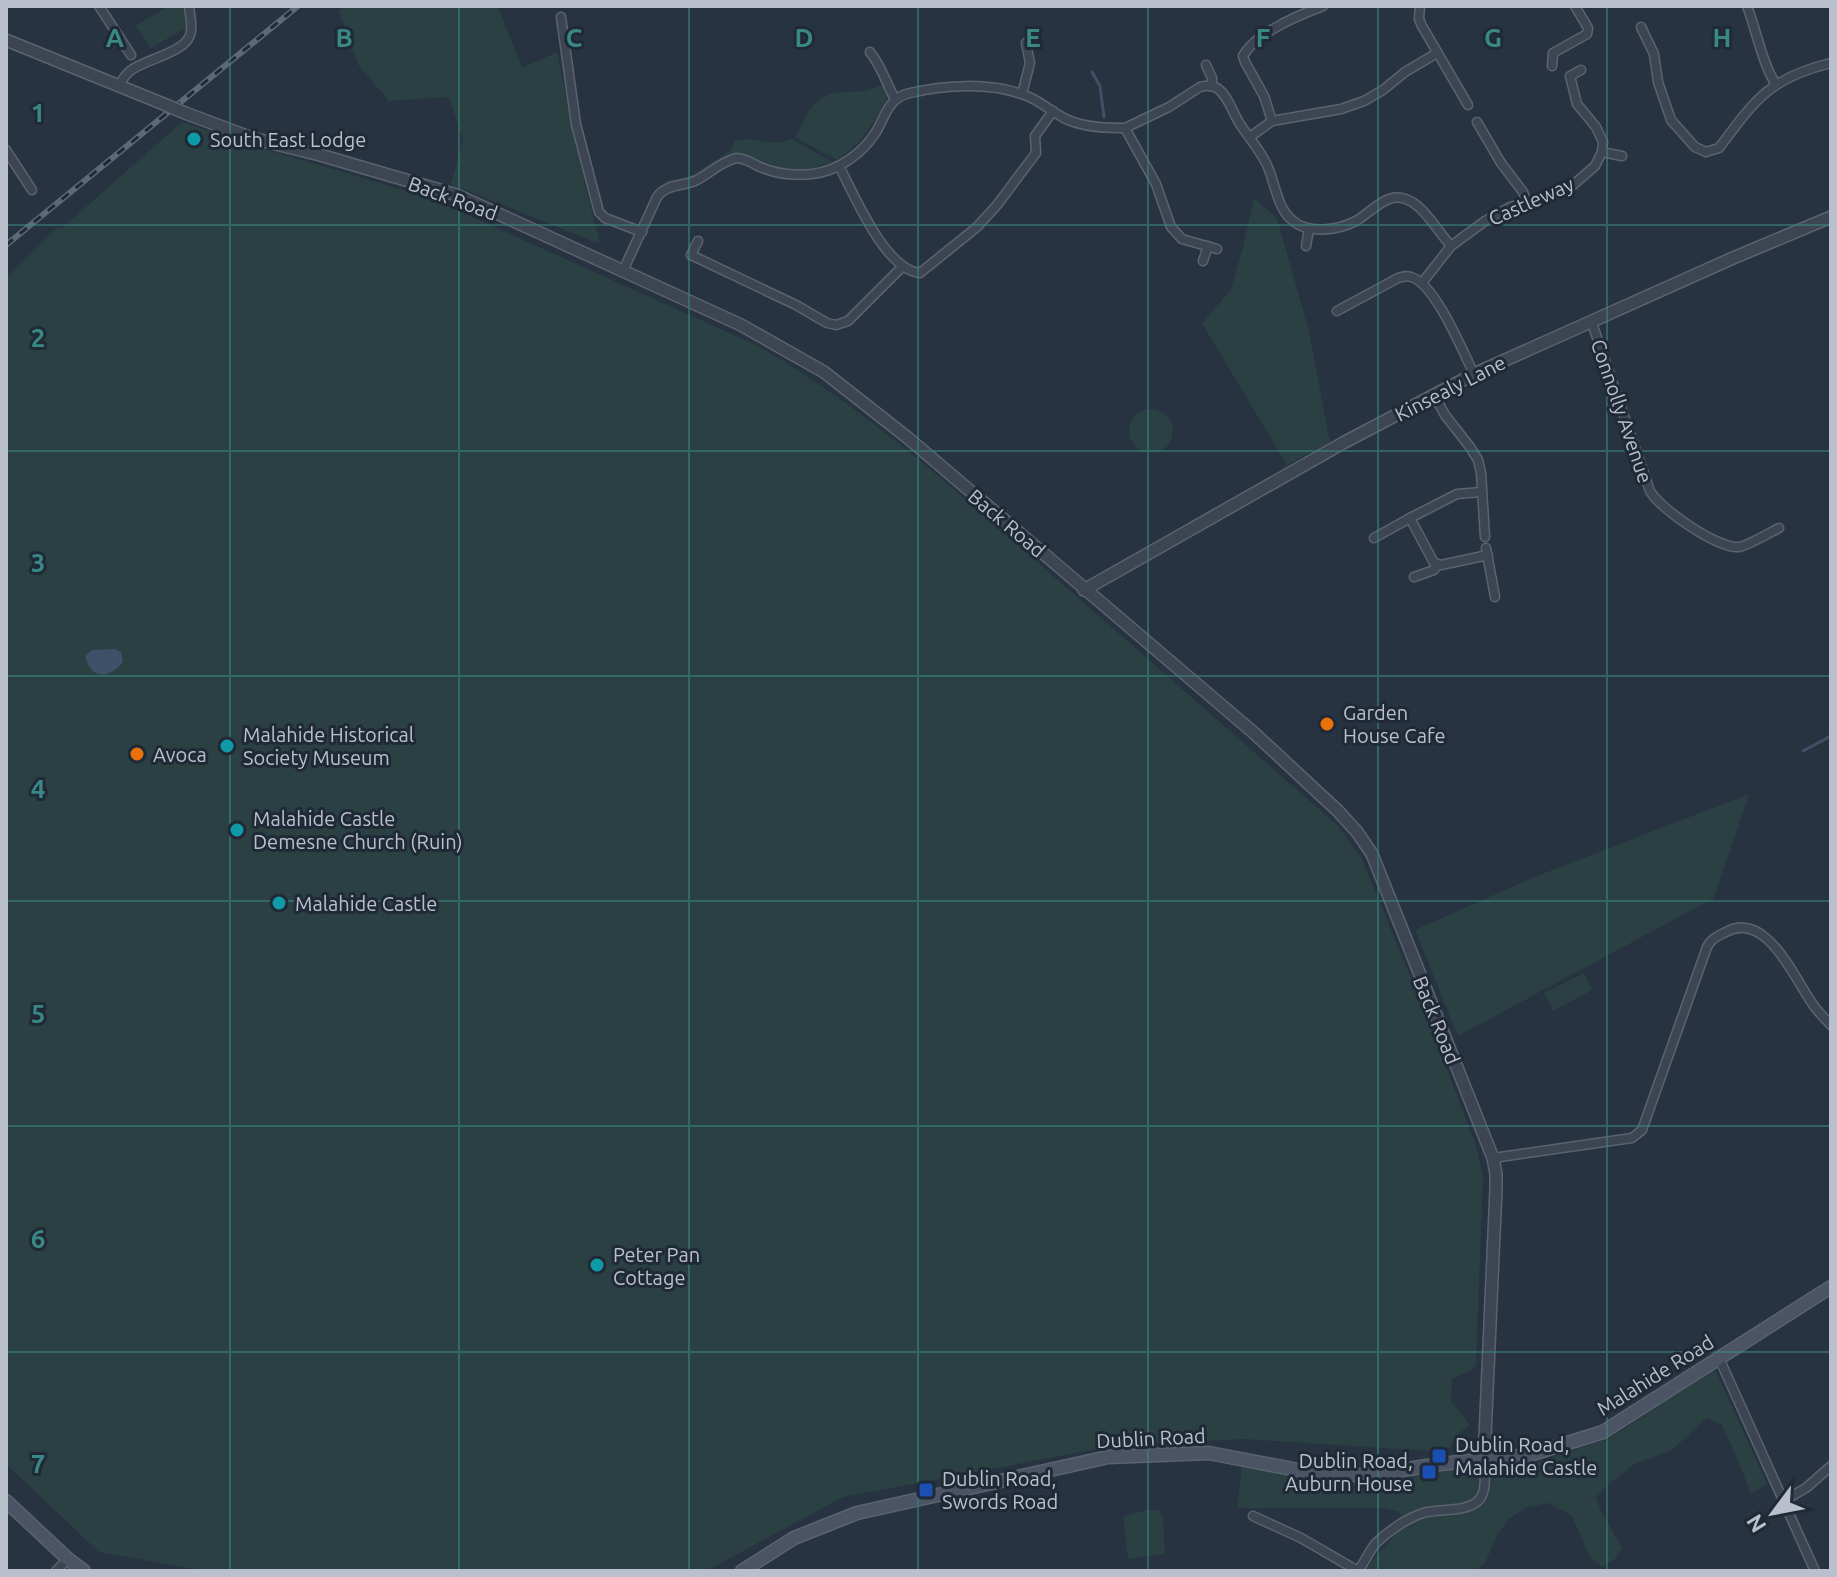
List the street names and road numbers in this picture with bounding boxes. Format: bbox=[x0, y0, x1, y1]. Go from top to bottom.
street label: Back Road bbox=[405, 171, 501, 225]
street label: Castleway bbox=[1485, 172, 1577, 230]
street label: Connolly Avenue bbox=[1587, 336, 1657, 486]
street label: Kinsealy Lane bbox=[1391, 350, 1509, 426]
street label: Back Road bbox=[964, 484, 1050, 562]
street label: Back Road bbox=[1409, 973, 1465, 1067]
street label: Malahide Road bbox=[1593, 1330, 1717, 1420]
street label: Dublin Road bbox=[1096, 1424, 1206, 1452]

